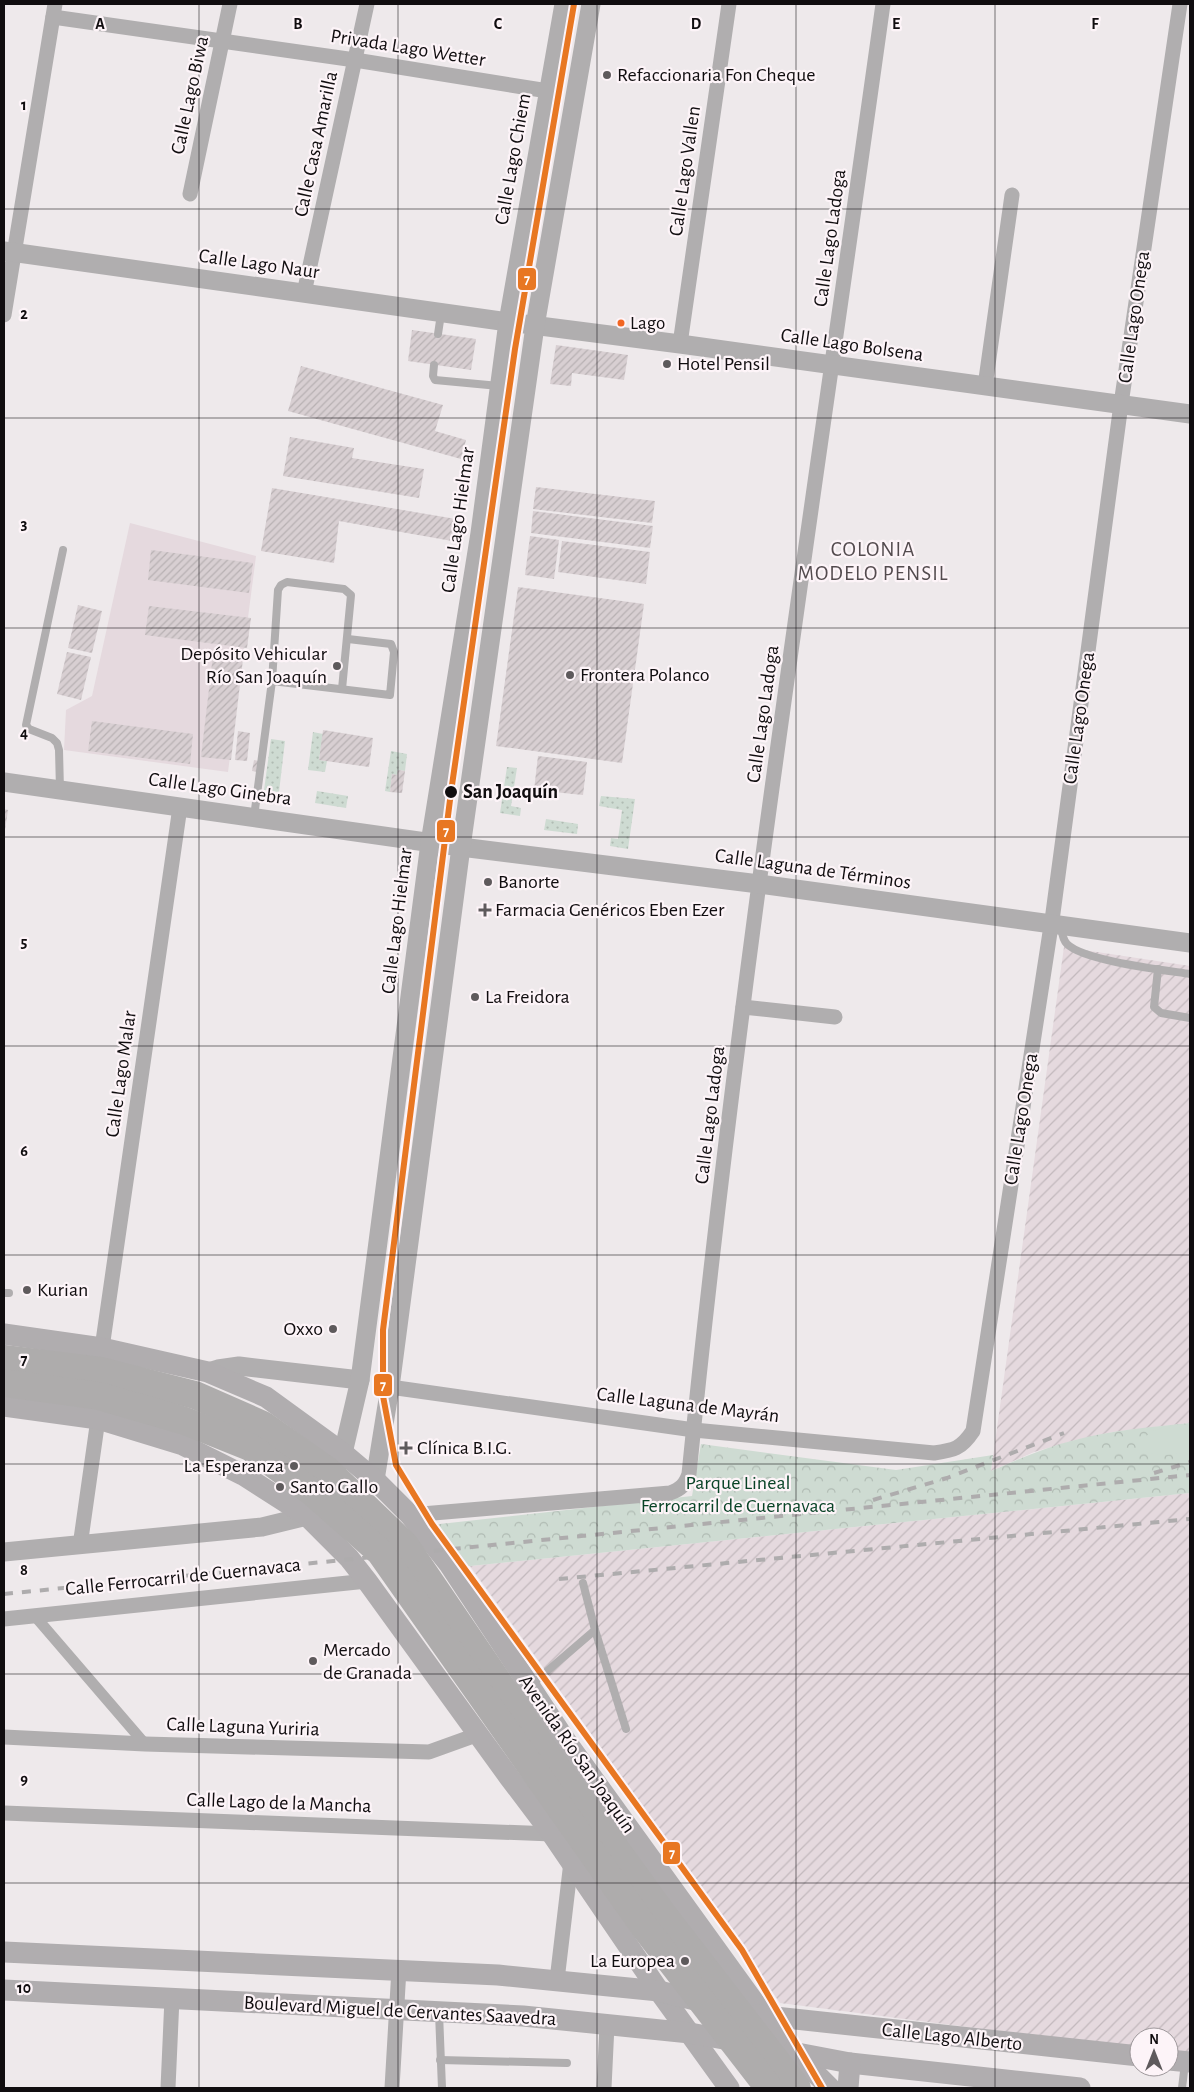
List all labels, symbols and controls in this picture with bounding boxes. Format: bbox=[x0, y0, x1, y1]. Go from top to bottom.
text: A bbox=[95, 16, 105, 32]
text: B bbox=[293, 16, 303, 32]
text: C bbox=[494, 16, 503, 32]
text: D bbox=[691, 16, 702, 32]
text: E bbox=[892, 16, 900, 32]
text: F bbox=[1091, 16, 1099, 32]
street label: Privada Lago Wetter bbox=[329, 26, 487, 70]
street label: Calle Lago Biwa bbox=[168, 34, 212, 156]
place label: Refaccionaria Fon Cheque bbox=[617, 65, 816, 85]
street label: Calle Casa Amarilla bbox=[291, 69, 341, 219]
marker: Refaccionaria Fon Cheque bbox=[601, 69, 613, 81]
street label: Calle Lago Chiem bbox=[492, 92, 534, 226]
text: 1 bbox=[21, 97, 27, 113]
street label: Calle Lago Vallen bbox=[666, 105, 704, 237]
street label: Calle Lago Ladoga bbox=[810, 168, 850, 308]
street label: Calle Lago Naur bbox=[197, 246, 321, 282]
street label: Calle Lago Onega bbox=[1115, 250, 1153, 384]
line badge: 7 bbox=[517, 267, 537, 291]
text: 7 bbox=[524, 273, 530, 287]
text: 2 bbox=[20, 306, 28, 322]
place label: Lago bbox=[630, 314, 665, 333]
marker: Lago bbox=[616, 318, 626, 328]
street label: Calle Lago Bolsena bbox=[779, 325, 925, 365]
place label: Hotel Pensil bbox=[677, 354, 770, 374]
marker: Hotel Pensil bbox=[661, 358, 673, 370]
street label: Calle Lago Hielmar bbox=[438, 445, 478, 594]
text: 3 bbox=[21, 516, 28, 532]
district label: COLONIA MODELO PENSIL bbox=[797, 539, 949, 584]
place label: Depósito Vehicular Río San Joaquín bbox=[180, 644, 328, 687]
street label: Calle Lago Ladoga bbox=[743, 644, 783, 784]
street label: Calle Lago Onega bbox=[1060, 651, 1098, 785]
marker: Depósito Vehicular Río San Joaquín bbox=[331, 660, 343, 672]
place label: Frontera Polanco bbox=[580, 665, 710, 685]
marker: Frontera Polanco bbox=[564, 669, 576, 681]
text: 4 bbox=[20, 725, 28, 741]
street label: Calle Lago Ginebra bbox=[147, 769, 293, 809]
place label: San Joaquín bbox=[463, 782, 558, 802]
marker: San Joaquín bbox=[443, 784, 459, 800]
line badge: 7 bbox=[436, 819, 456, 843]
text: 7 bbox=[443, 825, 449, 839]
street label: Calle Laguna de Términos bbox=[714, 845, 912, 893]
street label: Calle Lago Hielmar bbox=[378, 846, 416, 995]
place label: Banorte bbox=[498, 872, 560, 892]
marker: Banorte bbox=[482, 876, 494, 888]
place label: Farmacia Genéricos Eben Ezer bbox=[495, 900, 725, 920]
marker: Farmacia Genéricos Eben Ezer bbox=[479, 904, 491, 916]
text: 5 bbox=[21, 934, 28, 950]
place label: La Freidora bbox=[485, 987, 570, 1007]
marker: La Freidora bbox=[469, 991, 481, 1003]
street label: Calle Lago Malar bbox=[102, 1009, 140, 1139]
street label: Calle Lago Ladoga bbox=[692, 1045, 728, 1185]
street label: Calle Lago Onega bbox=[1001, 1052, 1041, 1186]
text: 6 bbox=[20, 1143, 28, 1159]
place label: Kurian bbox=[37, 1280, 88, 1300]
marker: Kurian bbox=[21, 1284, 33, 1296]
place label: Oxxo bbox=[283, 1319, 323, 1339]
marker: Oxxo bbox=[327, 1323, 339, 1335]
text: 7 bbox=[21, 1352, 28, 1368]
line badge: 7 bbox=[373, 1373, 393, 1397]
text: 7 bbox=[380, 1379, 386, 1393]
street label: Calle Laguna de Mayrán bbox=[596, 1384, 780, 1426]
place label: Clínica B.I.G. bbox=[417, 1438, 512, 1458]
marker: Clínica B.I.G. bbox=[399, 1441, 413, 1455]
place label: La Esperanza bbox=[184, 1456, 284, 1476]
marker: La Esperanza bbox=[288, 1460, 300, 1472]
park label: Parque Lineal Ferrocarril de Cuernavaca bbox=[641, 1473, 835, 1516]
place label: Santo Gallo bbox=[290, 1477, 378, 1497]
marker: Santo Gallo bbox=[274, 1481, 286, 1493]
street label: Calle Ferrocarril de Cuernavaca bbox=[64, 1555, 302, 1599]
text: 8 bbox=[20, 1562, 28, 1578]
place label: Mercado de Granada bbox=[323, 1640, 412, 1683]
marker: Mercado de Granada bbox=[307, 1655, 319, 1667]
street label: Avenida Río San Joaquín bbox=[515, 1671, 639, 1837]
street label: Calle Laguna Yuriria bbox=[166, 1714, 320, 1740]
text: 9 bbox=[20, 1771, 28, 1787]
street label: Calle Lago de la Mancha bbox=[186, 1790, 372, 1816]
line badge: 7 bbox=[662, 1841, 681, 1865]
text: 7 bbox=[669, 1847, 675, 1861]
place label: La Europea bbox=[590, 1951, 675, 1971]
marker: La Europea bbox=[679, 1955, 691, 1967]
text: 10 bbox=[17, 1980, 31, 1996]
street label: Boulevard Miguel de Cervantes Saavedra bbox=[243, 1993, 557, 2029]
street label: Calle Lago Alberto bbox=[881, 2020, 1023, 2054]
north arrow bbox=[1129, 2027, 1179, 2077]
text: N bbox=[1149, 2033, 1159, 2047]

